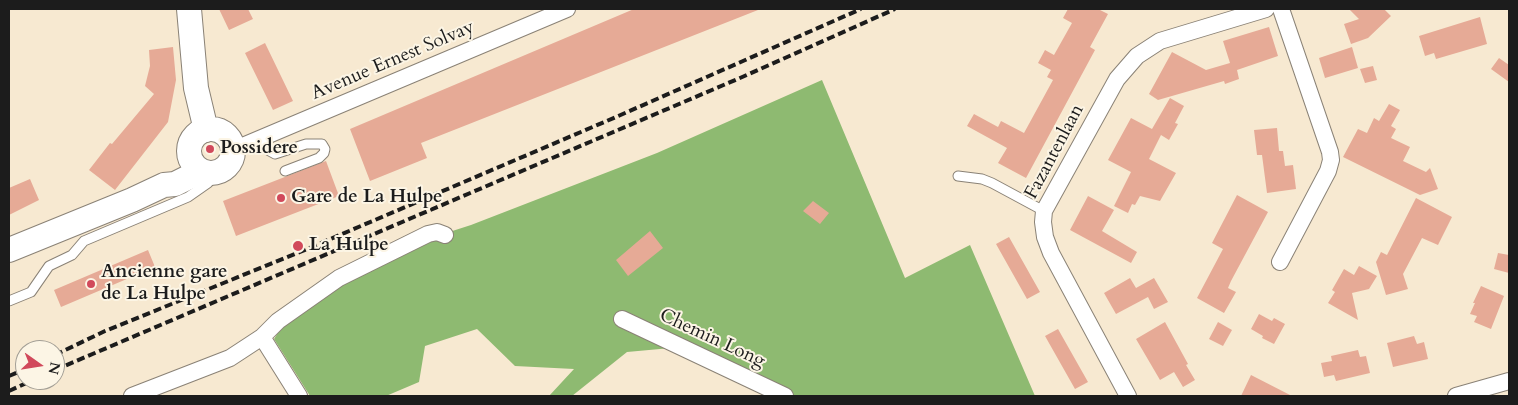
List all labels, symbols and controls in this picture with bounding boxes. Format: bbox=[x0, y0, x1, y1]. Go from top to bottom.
street label: Avenue Ernest Solvay bbox=[308, 16, 478, 106]
street label: Fazantenlaan bbox=[1021, 101, 1089, 203]
place label: Possidere bbox=[220, 138, 298, 160]
marker: Possidere bbox=[204, 143, 216, 155]
place label: Gare de La Hulpe bbox=[291, 187, 443, 209]
marker: Gare de La Hulpe bbox=[275, 192, 287, 204]
place label: La Hulpe bbox=[309, 235, 389, 257]
marker: La Hulpe bbox=[291, 239, 305, 253]
place label: Ancienne gare de La Hulpe bbox=[101, 262, 227, 306]
marker: Ancienne gare de La Hulpe bbox=[85, 278, 97, 290]
street label: Chemin Long bbox=[655, 305, 769, 373]
north arrow bbox=[15, 340, 65, 390]
text: N bbox=[44, 360, 65, 376]

